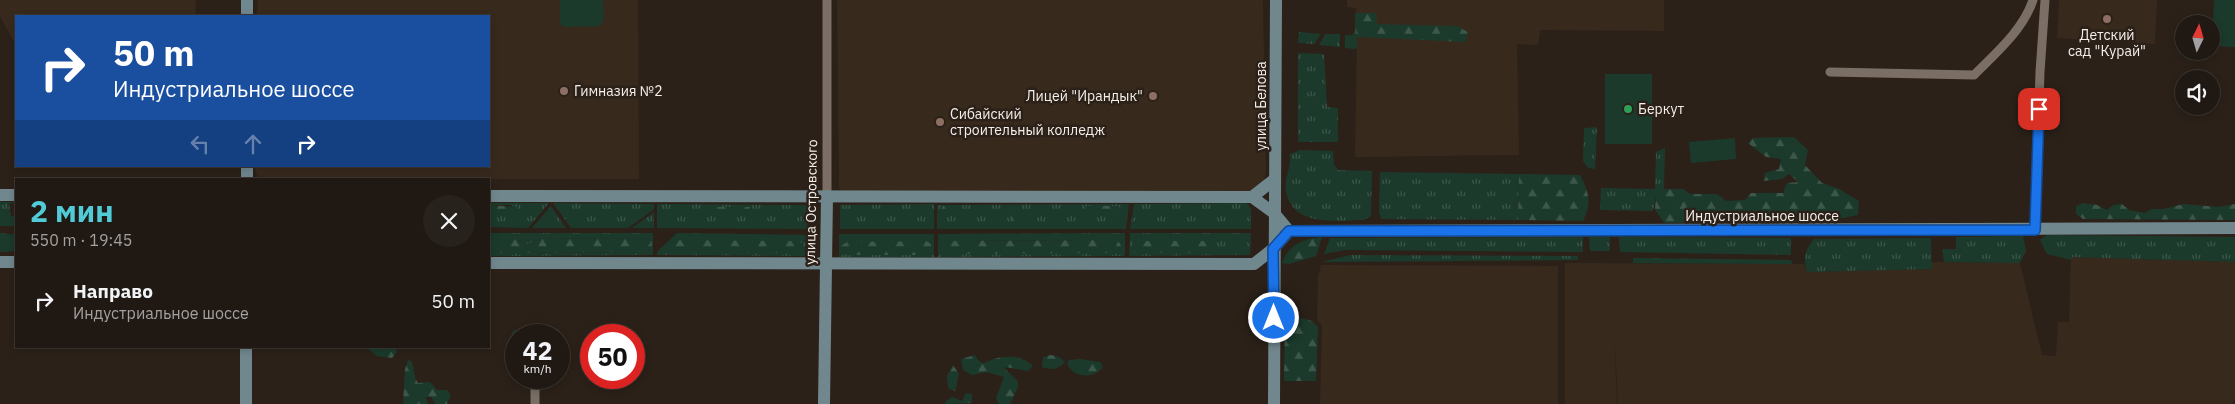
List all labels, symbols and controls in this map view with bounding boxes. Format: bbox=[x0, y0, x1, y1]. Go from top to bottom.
marker: Детский сад "Курай" bbox=[2101, 13, 2113, 25]
north arrow bbox=[2175, 15, 2220, 60]
map controls bbox=[2175, 15, 2220, 115]
place label: Детский сад "Курай" bbox=[2068, 26, 2146, 60]
text: 50 m bbox=[113, 30, 195, 76]
icon: right bbox=[30, 35, 95, 100]
street label: улица Белова bbox=[1252, 61, 1270, 151]
button: sound bbox=[2175, 70, 2220, 115]
text: Индустриальное шоссе bbox=[113, 74, 355, 103]
place label: Гимназия №2 bbox=[574, 82, 663, 100]
marker: Гимназия №2 bbox=[558, 85, 570, 97]
place label: Лицей "Ирандык" bbox=[1026, 87, 1143, 105]
pin bbox=[2018, 88, 2060, 130]
marker: Лицей "Ирандык" bbox=[1147, 90, 1159, 102]
icon: arrive bbox=[2025, 95, 2053, 123]
place label: Беркут bbox=[1638, 100, 1684, 118]
marker: Беркут bbox=[1622, 103, 1634, 115]
place label: Сибайский строительный колледж bbox=[950, 105, 1105, 139]
marker: Сибайский строительный колледж bbox=[934, 116, 946, 128]
icon: left bbox=[186, 130, 214, 158]
icon: ahead bbox=[239, 130, 267, 158]
icon: right bbox=[292, 130, 320, 158]
street label: улица Островского bbox=[801, 139, 821, 265]
text: 2 мин bbox=[30, 191, 114, 230]
button: close bbox=[423, 195, 475, 247]
street label: Индустриальное шоссе bbox=[1685, 207, 1839, 225]
text: 550 m · 19:45 bbox=[30, 230, 132, 250]
text: Направо bbox=[73, 279, 153, 303]
icon: right bbox=[30, 287, 58, 315]
text: 50 m bbox=[431, 289, 475, 313]
position arrow bbox=[1247, 291, 1299, 343]
text: Индустриальное шоссе bbox=[73, 303, 249, 323]
speed limit sign: 50 bbox=[580, 324, 645, 389]
text: 42 bbox=[522, 334, 553, 367]
text: km/h bbox=[523, 361, 552, 376]

